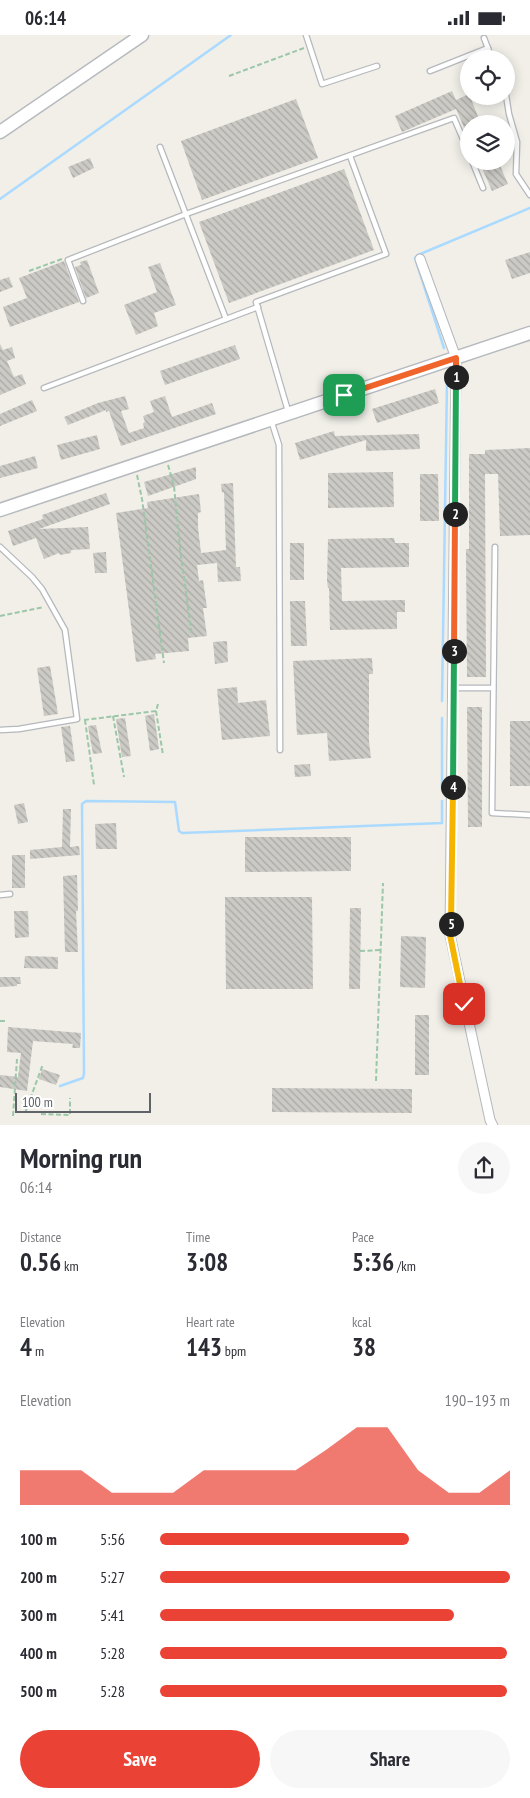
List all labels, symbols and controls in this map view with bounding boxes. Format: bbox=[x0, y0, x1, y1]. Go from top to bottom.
text: 06:14 bbox=[25, 6, 66, 30]
map controls bbox=[460, 50, 515, 170]
button: locate bbox=[460, 50, 515, 105]
button: layers bbox=[460, 115, 515, 170]
pin: 1 bbox=[444, 365, 468, 389]
text: 1 bbox=[453, 368, 460, 386]
pin bbox=[323, 374, 365, 416]
icon: arrive bbox=[330, 381, 358, 409]
pin: 2 bbox=[442, 501, 468, 527]
text: 2 bbox=[452, 505, 459, 523]
pin: 3 bbox=[442, 639, 466, 663]
text: 3 bbox=[451, 642, 458, 660]
pin: 4 bbox=[440, 775, 466, 799]
text: 4 bbox=[450, 778, 457, 796]
pin: 5 bbox=[438, 911, 464, 937]
text: 5 bbox=[448, 915, 455, 933]
pin bbox=[443, 983, 485, 1025]
icon: check bbox=[450, 990, 478, 1018]
scale bar bbox=[15, 1091, 151, 1114]
text: 100 m bbox=[22, 1093, 53, 1111]
text: Morning run bbox=[20, 1139, 142, 1176]
button: share bbox=[458, 1142, 510, 1194]
text: 06:14 bbox=[20, 1177, 52, 1197]
text: Distance bbox=[20, 1228, 61, 1246]
text: Time bbox=[186, 1228, 210, 1246]
text: Pace bbox=[352, 1228, 374, 1246]
text: 0.56 bbox=[20, 1246, 61, 1278]
text: 3:08 bbox=[186, 1246, 228, 1278]
text: 5:36 bbox=[352, 1246, 394, 1278]
text: km bbox=[61, 1257, 79, 1275]
text: /km bbox=[394, 1257, 416, 1275]
text: Elevation bbox=[20, 1313, 65, 1331]
text: Heart rate bbox=[186, 1313, 235, 1331]
text: kcal bbox=[352, 1313, 371, 1331]
text: 4 bbox=[20, 1331, 32, 1363]
text: 143 bbox=[186, 1331, 222, 1363]
text: 38 bbox=[352, 1331, 376, 1363]
text: m bbox=[32, 1342, 44, 1360]
text: bpm bbox=[222, 1342, 246, 1360]
text: Elevation bbox=[20, 1390, 71, 1410]
text: 190–193 m bbox=[445, 1390, 510, 1410]
text: 100 m bbox=[20, 1529, 57, 1549]
text: 5:56 bbox=[100, 1529, 125, 1549]
text: 200 m bbox=[20, 1567, 57, 1587]
text: 5:27 bbox=[100, 1567, 125, 1587]
text: 300 m bbox=[20, 1605, 57, 1625]
text: 5:41 bbox=[100, 1605, 125, 1625]
text: 400 m bbox=[20, 1643, 57, 1663]
text: 5:28 bbox=[100, 1643, 125, 1663]
text: 500 m bbox=[20, 1681, 57, 1701]
text: 5:28 bbox=[100, 1681, 125, 1701]
button: Save bbox=[20, 1730, 260, 1788]
button: Share bbox=[270, 1730, 510, 1788]

